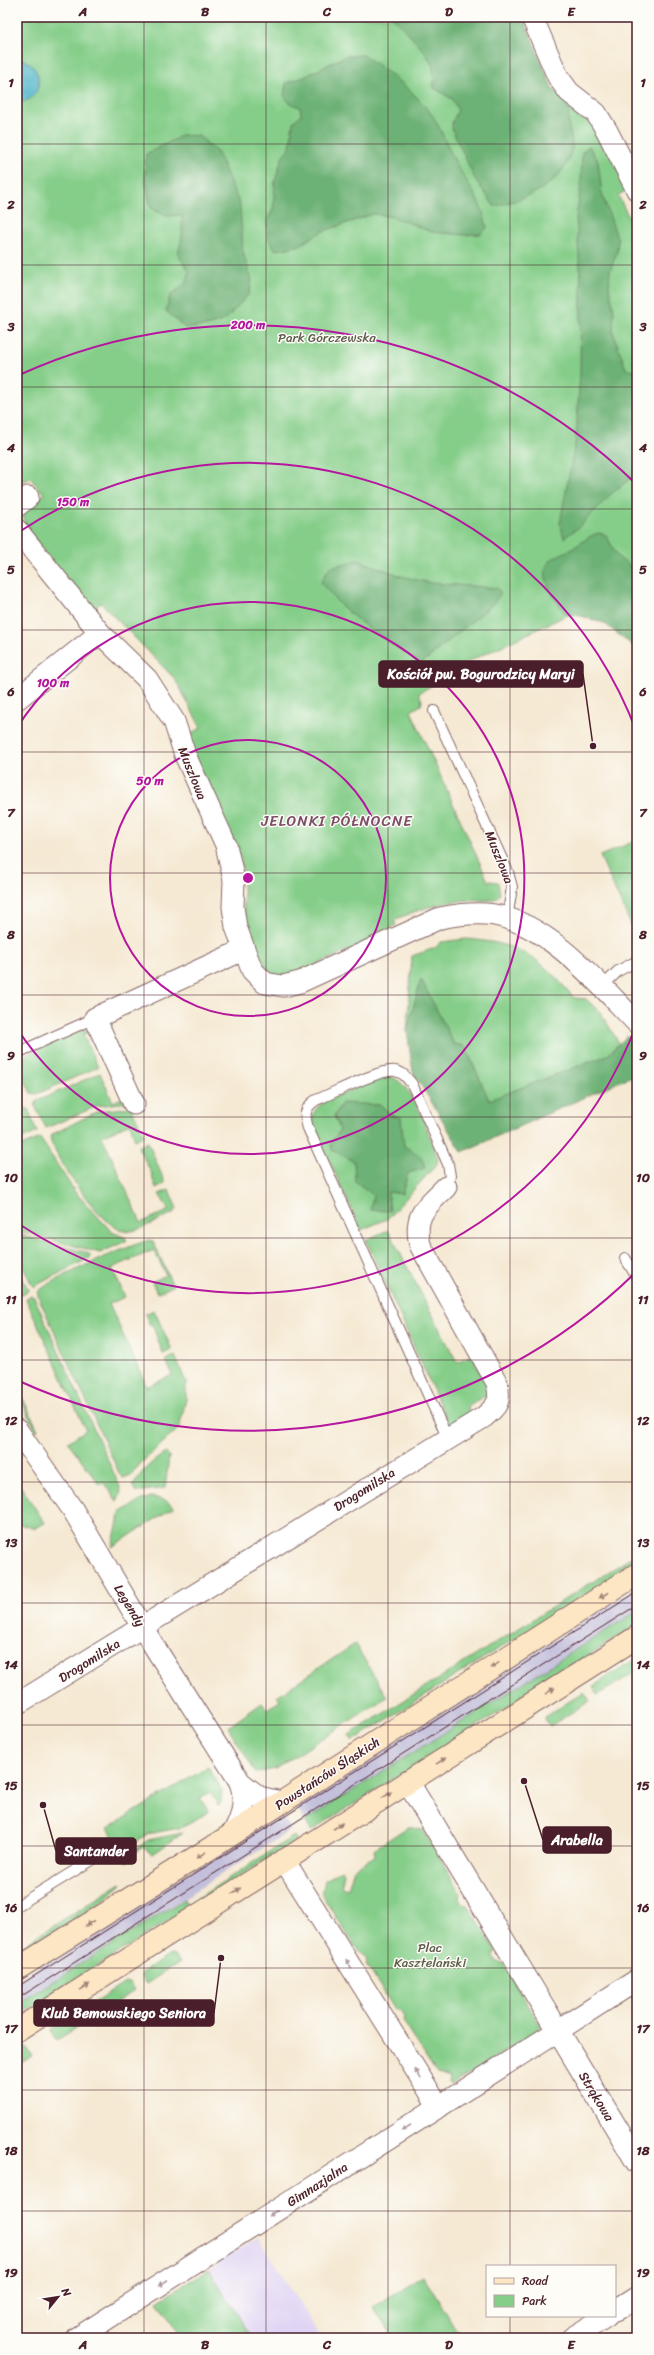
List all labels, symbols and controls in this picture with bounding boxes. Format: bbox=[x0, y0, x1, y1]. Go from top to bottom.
text: A bbox=[78, 0, 87, 23]
text: B bbox=[201, 0, 210, 23]
text: C bbox=[322, 0, 332, 23]
text: D bbox=[445, 0, 453, 23]
text: E bbox=[567, 0, 576, 23]
text: 1 bbox=[8, 71, 14, 94]
text: 1 bbox=[640, 71, 646, 94]
text: 2 bbox=[6, 193, 15, 216]
text: 2 bbox=[638, 193, 647, 216]
text: 200 m bbox=[230, 314, 266, 336]
text: 3 bbox=[6, 315, 15, 338]
text: 3 bbox=[638, 315, 647, 338]
park label: Park Górczewska bbox=[278, 326, 376, 349]
text: 4 bbox=[6, 436, 16, 459]
text: 4 bbox=[638, 436, 648, 459]
text: 150 m bbox=[57, 491, 90, 513]
text: 5 bbox=[7, 558, 15, 581]
text: 5 bbox=[639, 558, 647, 581]
callout: Kościół pw. Bogurodzicy Maryi bbox=[379, 661, 583, 687]
text: Kościół pw. Bogurodzicy Maryi bbox=[386, 662, 576, 687]
text: 100 m bbox=[37, 672, 70, 694]
text: 6 bbox=[6, 680, 15, 703]
text: 6 bbox=[638, 680, 647, 703]
street label: Muszlowa bbox=[171, 743, 214, 804]
text: 50 m bbox=[136, 770, 164, 792]
text: 7 bbox=[7, 801, 16, 824]
text: 7 bbox=[639, 801, 648, 824]
district label: JELONKI PÓŁNOCNE bbox=[260, 808, 413, 834]
street label: Muszlowa bbox=[478, 827, 521, 888]
centre of rings bbox=[241, 871, 255, 885]
text: 8 bbox=[6, 923, 15, 946]
text: 8 bbox=[638, 923, 647, 946]
text: 9 bbox=[7, 1044, 15, 1067]
text: 9 bbox=[639, 1044, 647, 1067]
text: 10 bbox=[4, 1166, 18, 1189]
text: 10 bbox=[636, 1166, 650, 1189]
text: 11 bbox=[5, 1288, 17, 1311]
text: 11 bbox=[637, 1288, 649, 1311]
text: 12 bbox=[4, 1409, 18, 1432]
text: 12 bbox=[636, 1409, 650, 1432]
street label: Drogomilska bbox=[329, 1461, 400, 1518]
text: 13 bbox=[5, 1531, 18, 1554]
text: 13 bbox=[637, 1531, 650, 1554]
street label: Legendy bbox=[108, 1579, 152, 1631]
one-way arrow bbox=[598, 1592, 610, 1599]
street label: Drogomilska bbox=[54, 1632, 125, 1689]
text: 14 bbox=[4, 1653, 19, 1676]
text: 14 bbox=[636, 1653, 651, 1676]
one-way arrow bbox=[489, 1662, 500, 1669]
one-way arrow bbox=[545, 1688, 556, 1695]
street label: Powstańców Śląskich bbox=[270, 1730, 385, 1816]
one-way arrow bbox=[435, 1757, 446, 1765]
text: 15 bbox=[4, 1774, 18, 1797]
text: 15 bbox=[636, 1774, 650, 1797]
one-way arrow bbox=[382, 1791, 392, 1799]
one-way arrow bbox=[333, 1822, 343, 1830]
callout: Arabella bbox=[543, 1827, 611, 1853]
text: Arabella bbox=[550, 1828, 604, 1853]
callout: Santander bbox=[56, 1838, 136, 1864]
text: Santander bbox=[63, 1839, 129, 1864]
one-way arrow bbox=[195, 1851, 206, 1858]
one-way arrow bbox=[231, 1887, 241, 1895]
text: 16 bbox=[5, 1896, 18, 1919]
text: 16 bbox=[637, 1896, 650, 1919]
one-way arrow bbox=[85, 1919, 95, 1927]
park label: Plac Kasztelański bbox=[394, 1936, 467, 1974]
one-way arrow bbox=[345, 1958, 352, 1970]
one-way arrow bbox=[79, 1983, 91, 1990]
callout: Klub Bemowskiego Seniora bbox=[34, 2000, 214, 2026]
text: Klub Bemowskiego Seniora bbox=[41, 2001, 206, 2026]
text: 17 bbox=[4, 2017, 19, 2040]
text: 17 bbox=[636, 2017, 651, 2040]
street label: Strąkowa bbox=[573, 2067, 621, 2126]
one-way arrow bbox=[414, 2069, 422, 2079]
one-way arrow bbox=[401, 2124, 411, 2132]
text: 18 bbox=[4, 2139, 18, 2162]
text: 18 bbox=[636, 2139, 650, 2162]
street label: Gimnazjalna bbox=[282, 2156, 353, 2213]
one-way arrow bbox=[268, 2209, 278, 2217]
text: 19 bbox=[4, 2261, 18, 2284]
text: 19 bbox=[636, 2261, 650, 2284]
legend bbox=[486, 2265, 616, 2317]
text: Road bbox=[522, 2270, 549, 2292]
north arrow bbox=[38, 2277, 78, 2317]
one-way arrow bbox=[158, 2279, 168, 2287]
text: N bbox=[56, 2283, 77, 2301]
text: Park bbox=[522, 2290, 547, 2312]
text: A bbox=[78, 2333, 87, 2355]
text: B bbox=[201, 2333, 210, 2355]
text: C bbox=[322, 2333, 332, 2355]
text: D bbox=[445, 2333, 453, 2355]
text: E bbox=[567, 2333, 576, 2355]

